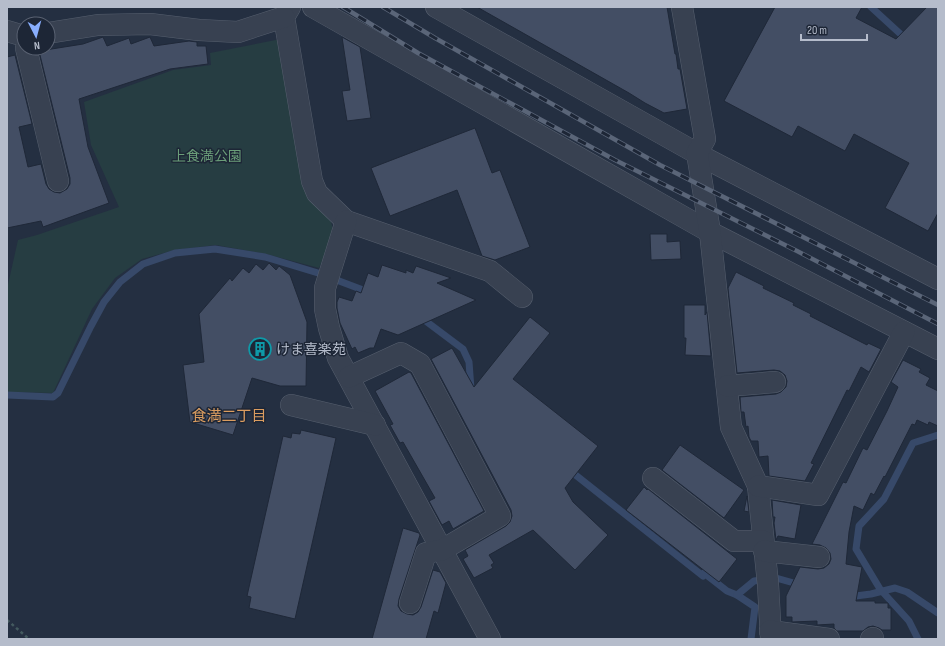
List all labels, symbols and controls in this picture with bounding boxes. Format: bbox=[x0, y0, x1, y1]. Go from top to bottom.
north arrow bbox=[16, 16, 56, 56]
scale bar bbox=[801, 16, 867, 42]
text: 20 m bbox=[807, 23, 827, 38]
text: N bbox=[33, 39, 41, 52]
park label: 上食満公園 bbox=[172, 148, 242, 165]
building icon: けま喜楽苑 bbox=[247, 336, 273, 362]
place label: けま喜楽苑 bbox=[276, 341, 346, 358]
district label: 食満二丁目 bbox=[191, 407, 267, 426]

